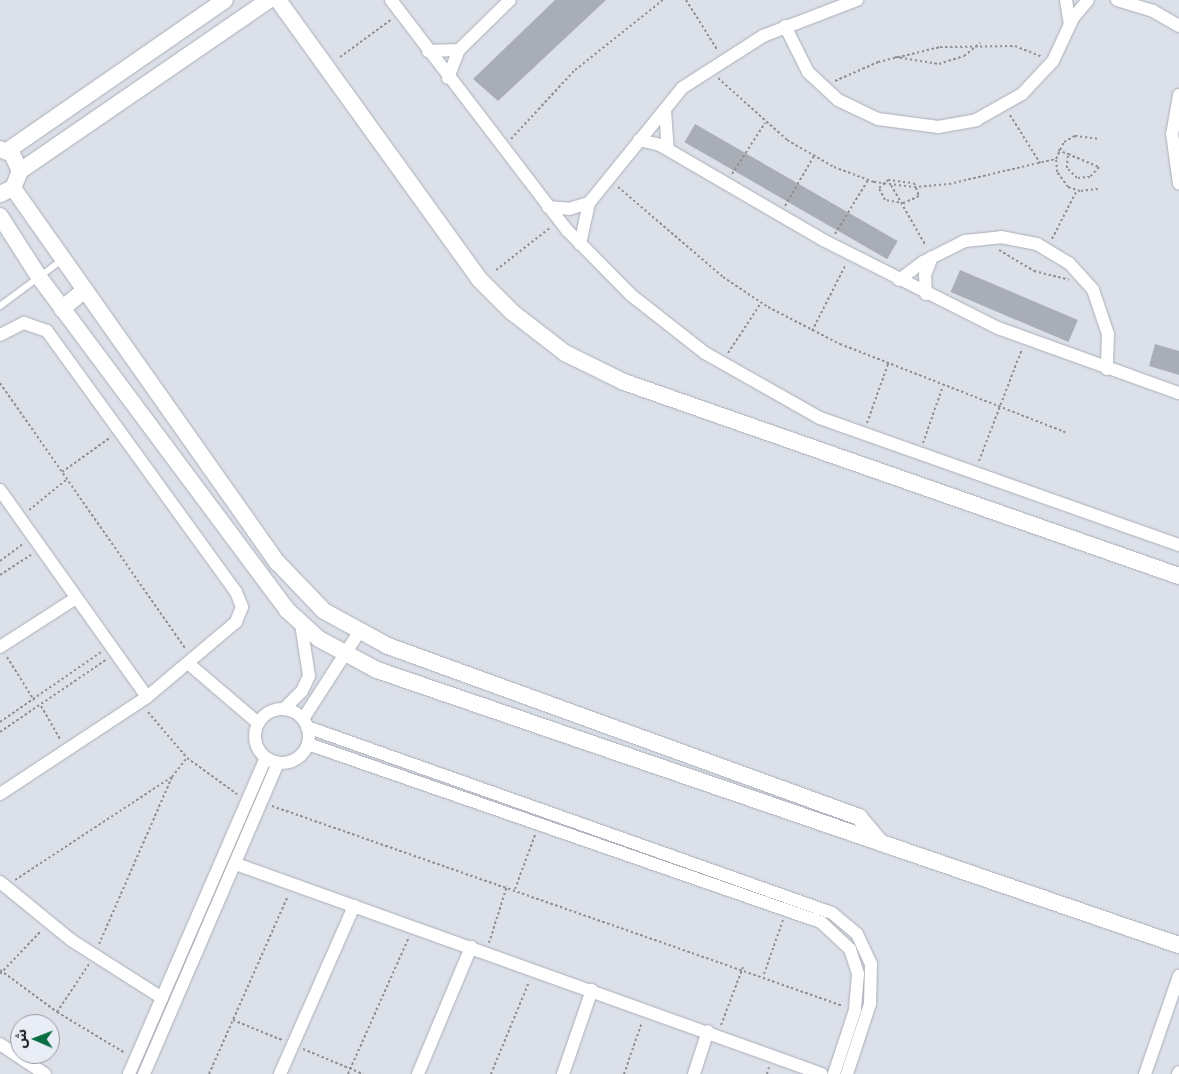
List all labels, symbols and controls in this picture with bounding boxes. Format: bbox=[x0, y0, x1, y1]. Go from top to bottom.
north arrow bbox=[10, 1014, 60, 1064]
text: ش bbox=[12, 1029, 29, 1048]

